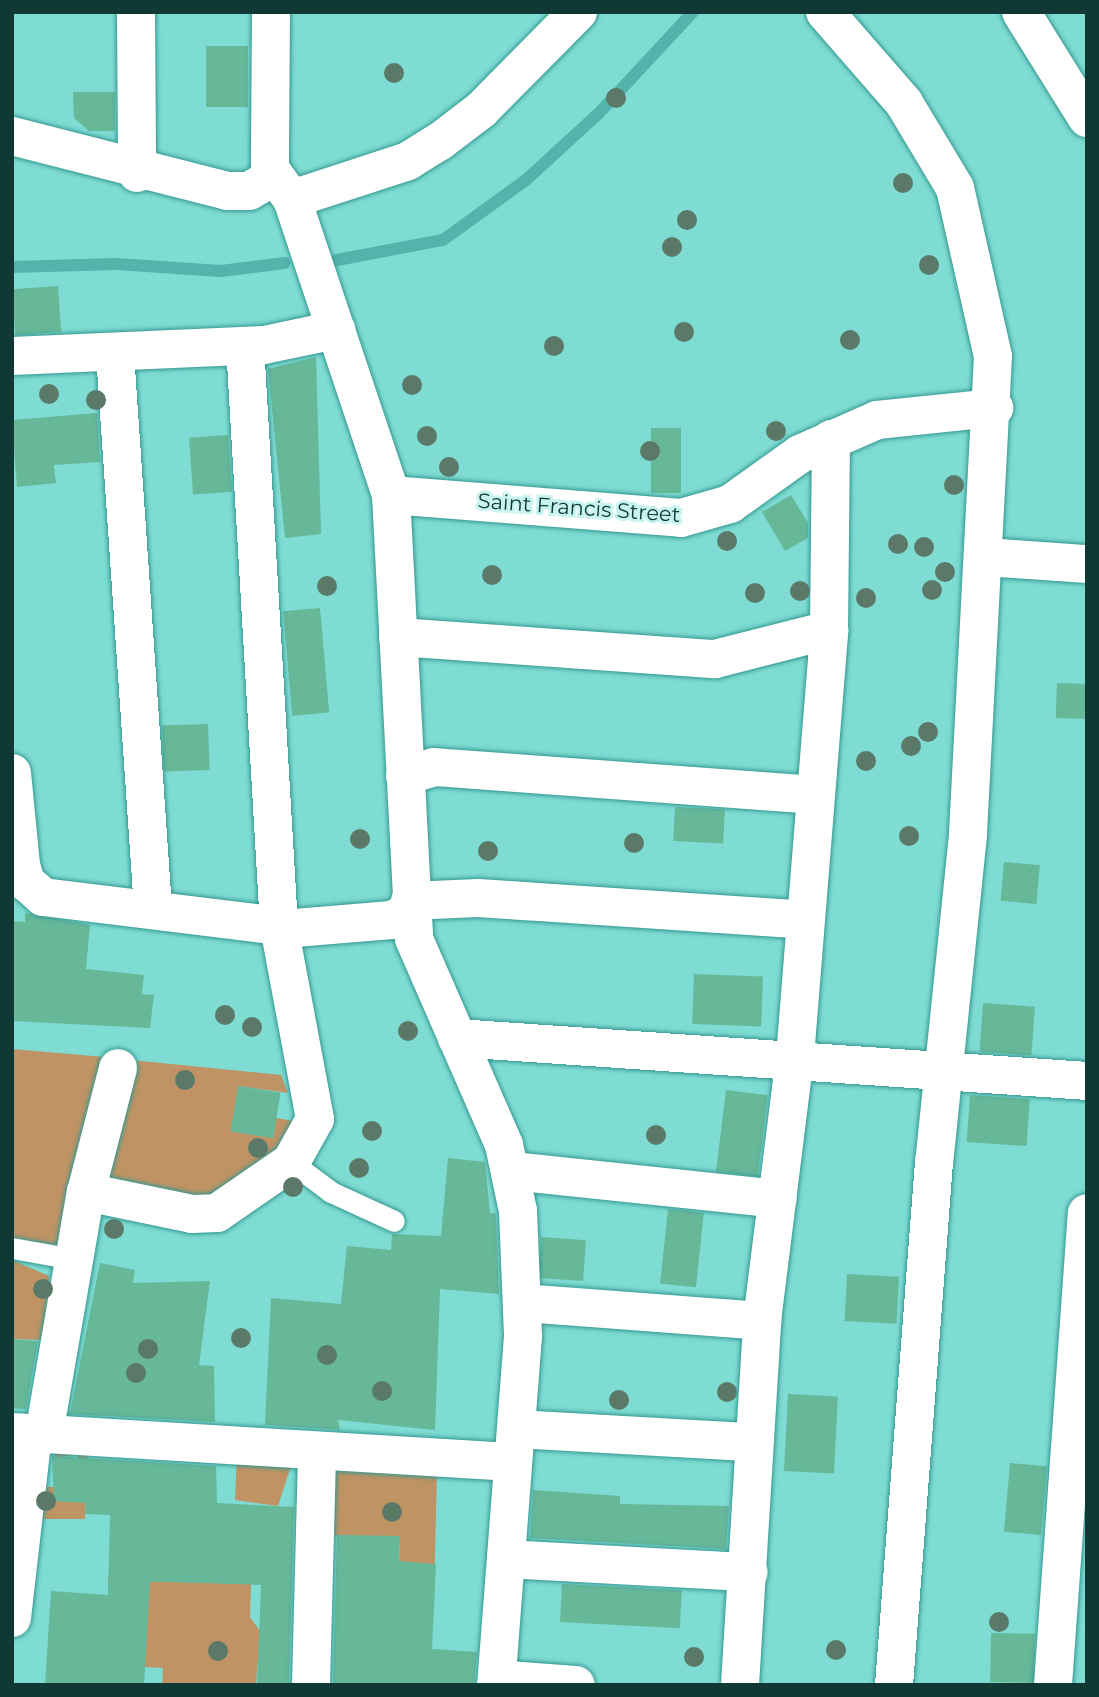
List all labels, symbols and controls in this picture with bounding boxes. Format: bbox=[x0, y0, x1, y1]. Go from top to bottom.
street label: Saint Francis Street bbox=[477, 488, 681, 528]

